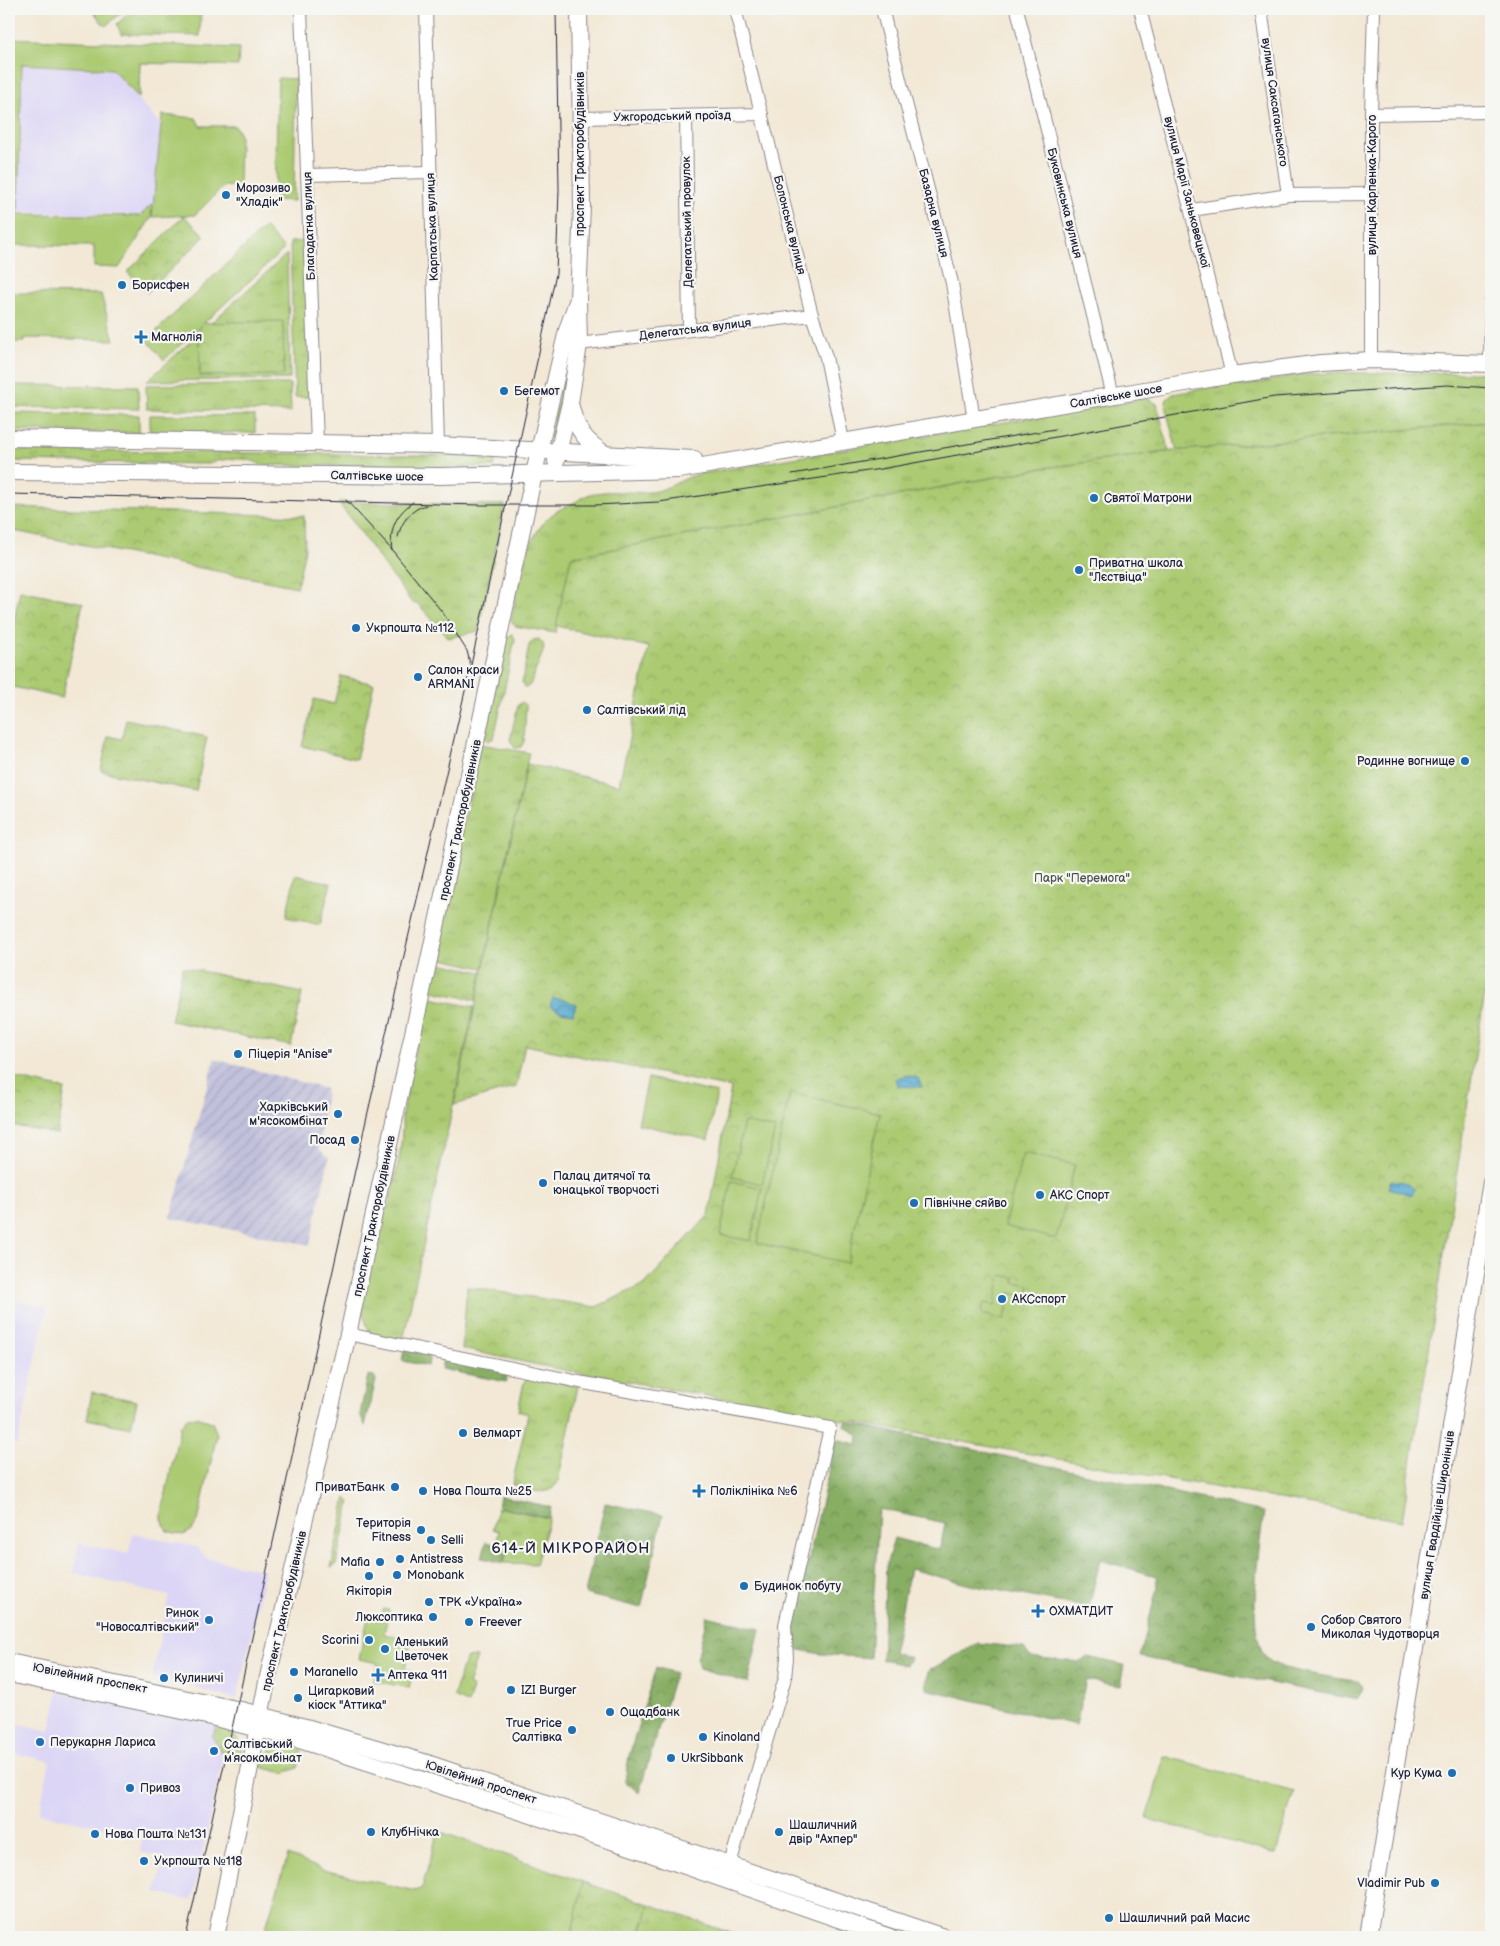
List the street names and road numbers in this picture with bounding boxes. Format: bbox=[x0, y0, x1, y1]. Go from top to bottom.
street label: вулиця Саксаганського bbox=[1258, 37, 1291, 167]
street label: проспект Тракторобудівників bbox=[573, 71, 588, 236]
street label: Ужгородський проїзд bbox=[613, 108, 732, 125]
street label: вулиця Марії Заньковецької bbox=[1160, 115, 1213, 271]
street label: вулиця Карпенка-Карого bbox=[1365, 115, 1380, 255]
street label: Буковинська вулиця bbox=[1044, 146, 1086, 260]
street label: Делегатський провулок bbox=[679, 155, 696, 288]
street label: Базарна вулиця bbox=[915, 167, 952, 260]
street label: Благодатна вулиця bbox=[300, 171, 319, 281]
street label: Карпатська вулиця bbox=[423, 172, 442, 281]
street label: Болонська вулиця bbox=[770, 174, 809, 277]
street label: Делегатська вулиця bbox=[638, 315, 752, 344]
street label: Салтівське шосе bbox=[1069, 381, 1164, 412]
street label: Салтівське шосе bbox=[330, 468, 424, 485]
street label: проспект Тракторобудівників bbox=[436, 737, 485, 902]
street label: проспект Тракторобудівників bbox=[350, 1133, 399, 1298]
street label: вулиця Гвардійців-Широнінців bbox=[1417, 1429, 1458, 1601]
street label: проспект Тракторобудівників bbox=[259, 1529, 310, 1693]
street label: Ювілейний проспект bbox=[31, 1660, 149, 1697]
street label: Ювілейний проспект bbox=[423, 1757, 539, 1808]

